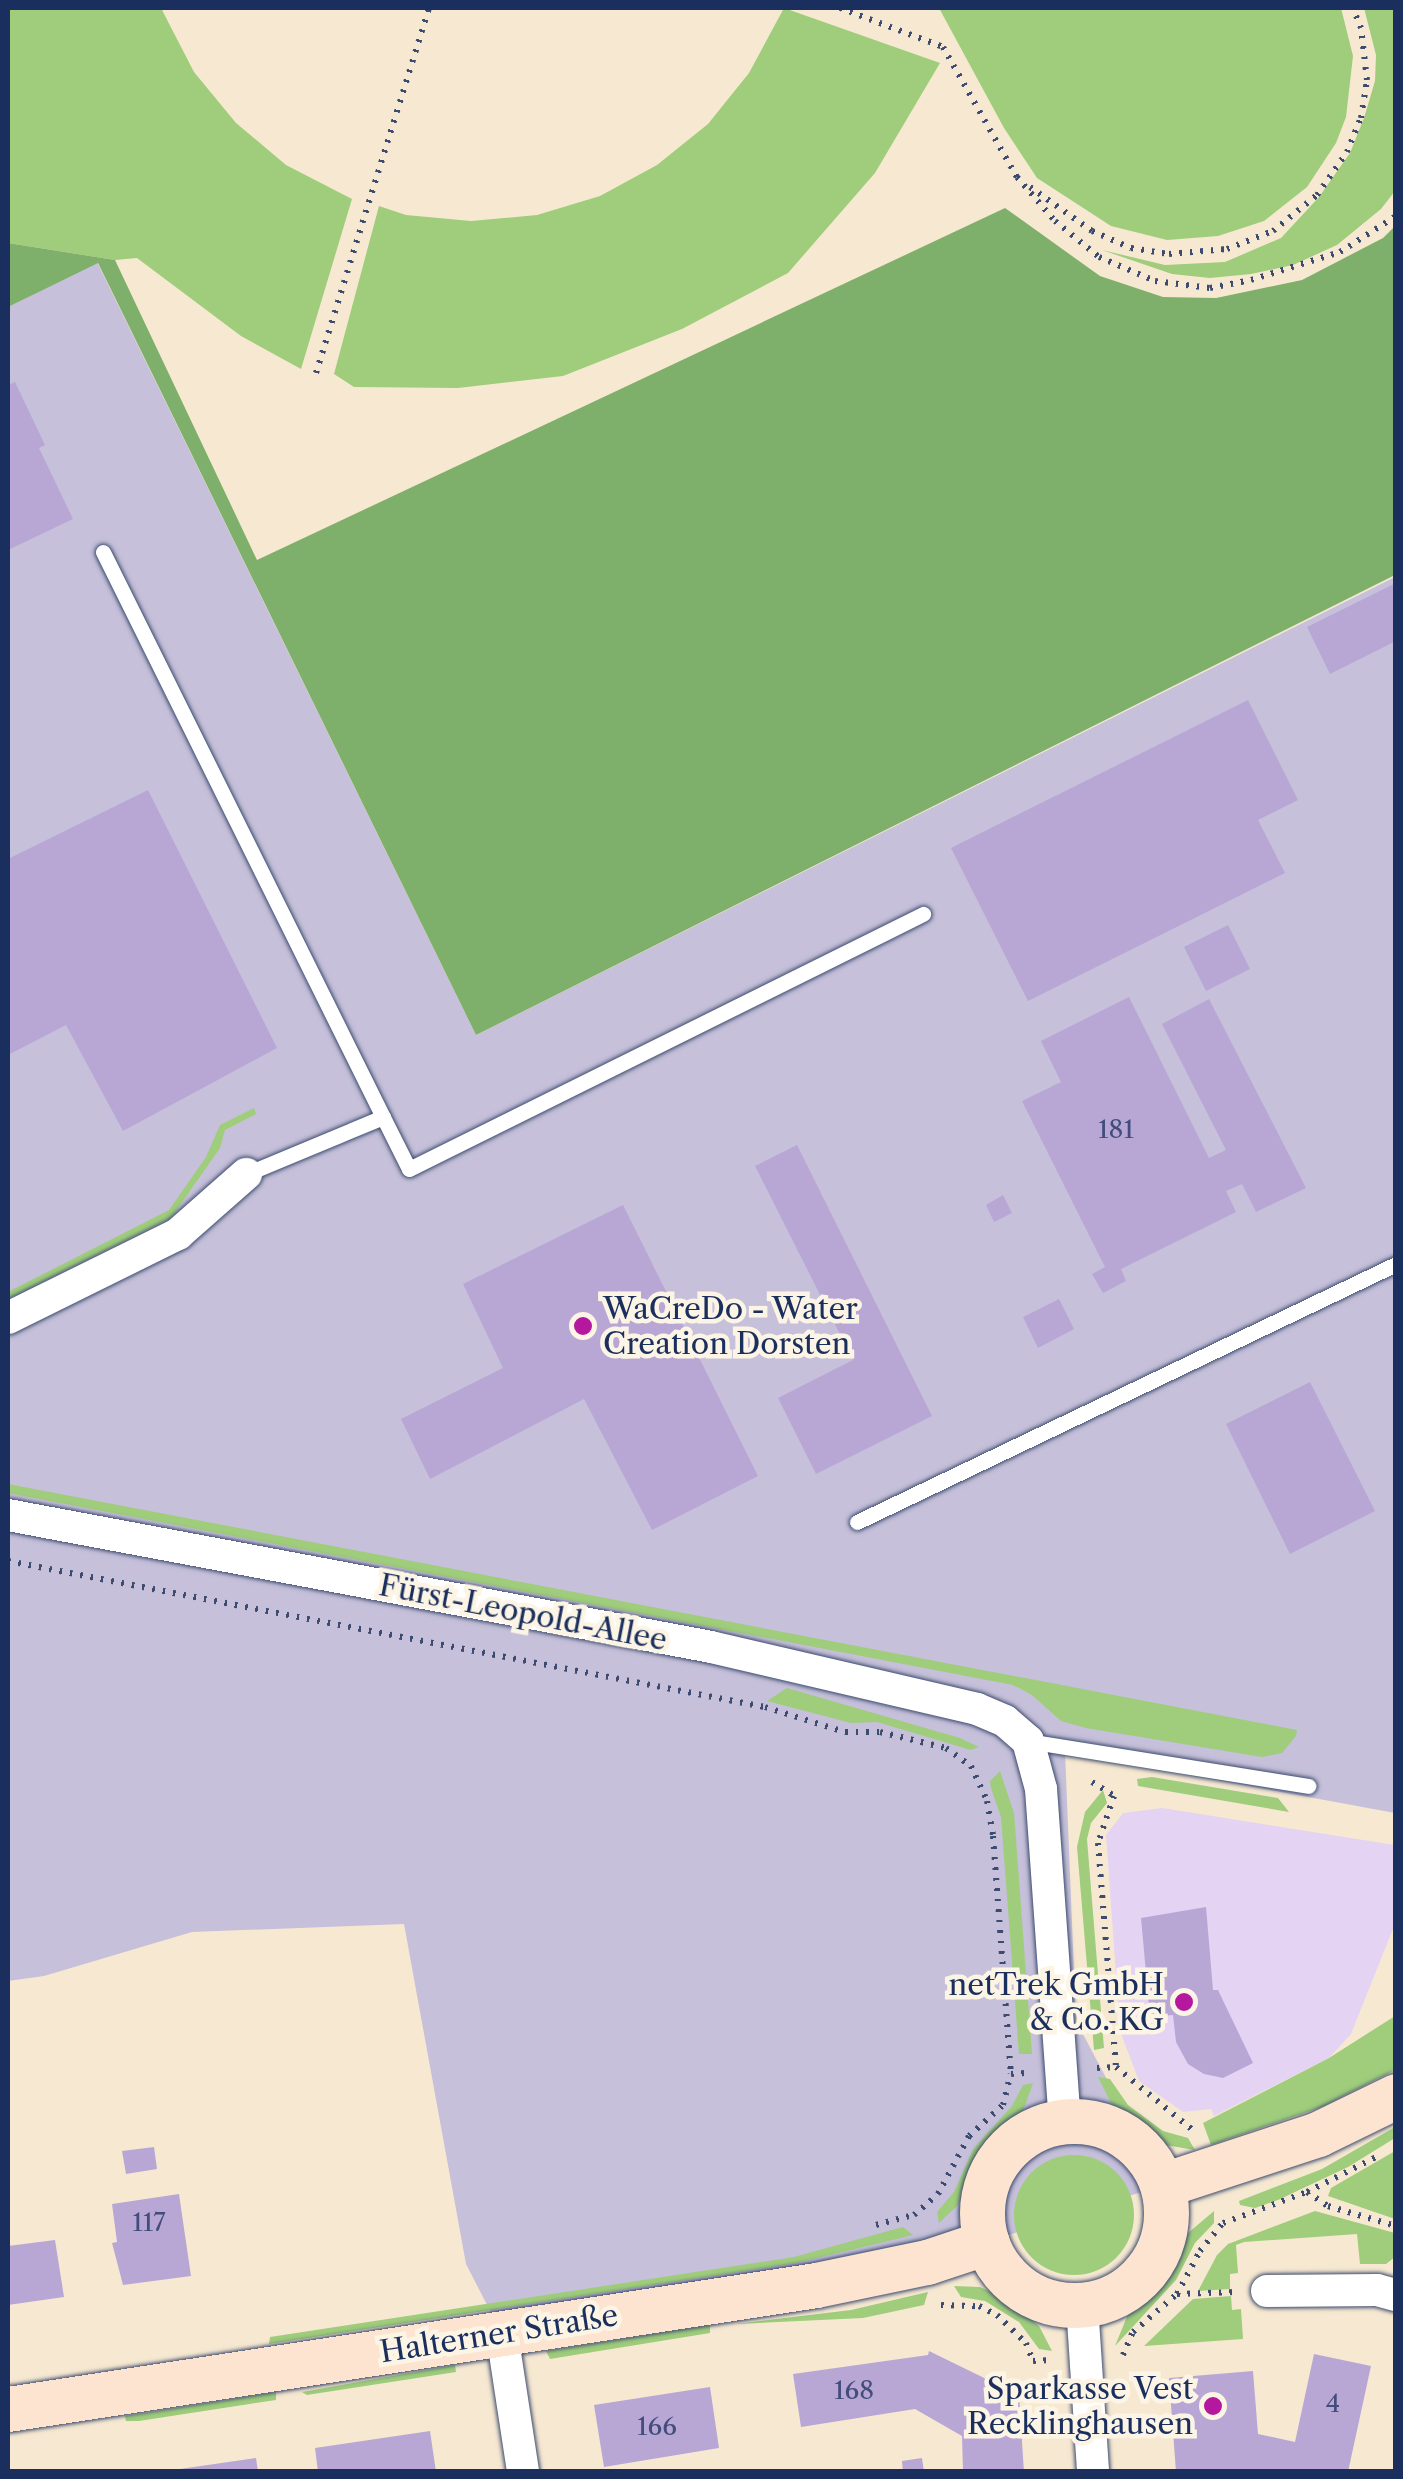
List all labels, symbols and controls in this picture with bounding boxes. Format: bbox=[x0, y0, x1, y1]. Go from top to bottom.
house number: 181 bbox=[1098, 1115, 1134, 1145]
place label: WaCreDo - Water Creation Dorsten bbox=[603, 1291, 859, 1362]
marker: WaCreDo - Water Creation Dorsten bbox=[572, 1315, 594, 1337]
street label: Fürst-Leopold-Allee bbox=[376, 1567, 670, 1659]
place label: netTrek GmbH & Co. KG bbox=[948, 1967, 1164, 2038]
marker: netTrek GmbH & Co. KG bbox=[1173, 1991, 1195, 2013]
house number: 117 bbox=[132, 2208, 166, 2238]
street label: Halterner Straße bbox=[377, 2297, 621, 2371]
place label: Sparkasse Vest Recklinghausen bbox=[967, 2371, 1193, 2442]
house number: 168 bbox=[834, 2376, 874, 2406]
house number: 4 bbox=[1326, 2389, 1340, 2419]
marker: Sparkasse Vest Recklinghausen bbox=[1202, 2395, 1224, 2417]
house number: 166 bbox=[637, 2412, 677, 2442]

